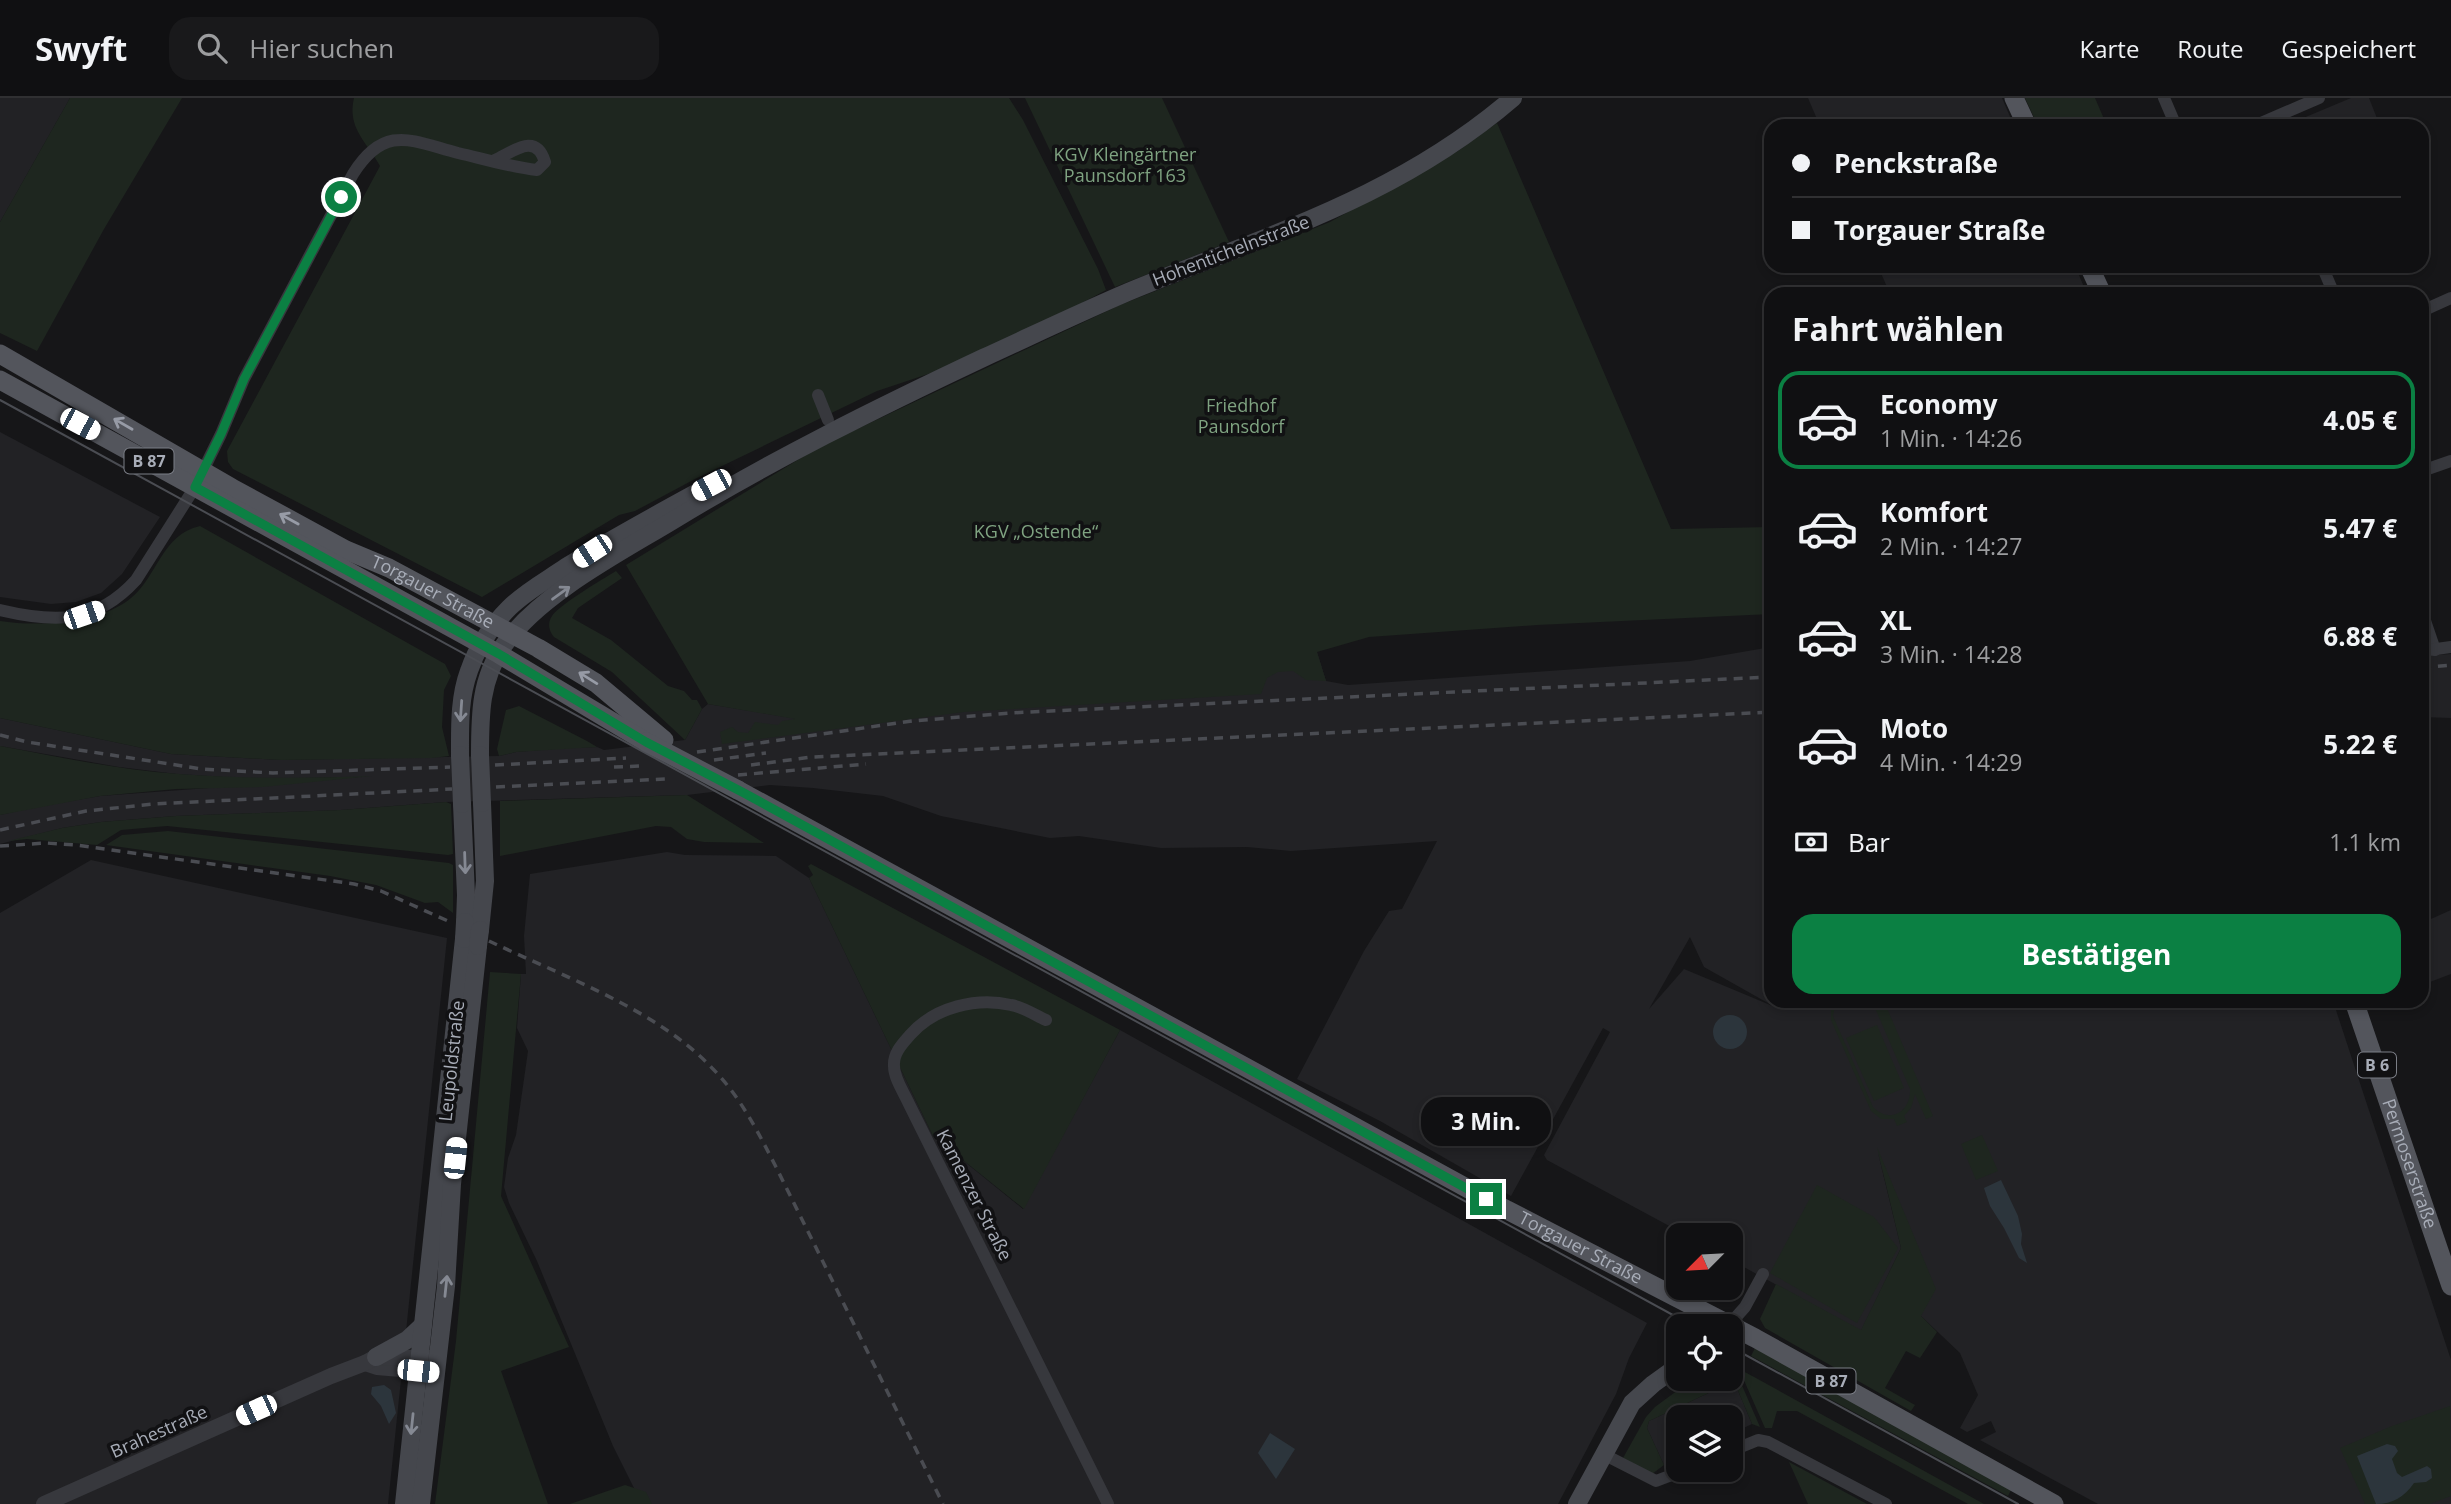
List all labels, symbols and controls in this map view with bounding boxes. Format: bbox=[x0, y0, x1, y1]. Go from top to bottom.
search box bbox=[169, 17, 659, 80]
text: Swyft bbox=[35, 26, 127, 71]
icon: search bbox=[193, 29, 231, 67]
text: Hier suchen bbox=[249, 30, 394, 66]
text: Karte bbox=[2079, 32, 2139, 65]
text: Route bbox=[2177, 32, 2243, 65]
text: Gespeichert bbox=[2281, 32, 2416, 65]
park label: KGV Kleingärtner Paunsdorf 163 bbox=[1054, 142, 1197, 187]
text: Penckstraße bbox=[1834, 145, 1998, 181]
route start bbox=[325, 181, 357, 213]
street label: Hohentichelnstraße bbox=[1149, 209, 1313, 291]
text: Torgauer Straße bbox=[1834, 212, 2045, 248]
text: Fahrt wählen bbox=[1792, 307, 2004, 350]
text: Economy bbox=[1880, 386, 1998, 422]
icon: car bbox=[1796, 389, 1859, 452]
park label: Friedhof Paunsdorf bbox=[1198, 393, 1285, 438]
text: 4.05 € bbox=[2323, 402, 2397, 438]
car bbox=[57, 405, 104, 443]
one-way arrow bbox=[113, 417, 133, 431]
text: 1 Min. · 14:26 bbox=[1880, 422, 2022, 454]
road number: B 87 bbox=[124, 448, 174, 474]
car bbox=[688, 466, 735, 504]
text: Komfort bbox=[1880, 494, 1988, 530]
icon: car bbox=[1796, 497, 1859, 560]
text: 5.47 € bbox=[2323, 510, 2397, 546]
one-way arrow bbox=[279, 511, 300, 525]
park label: KGV „Ostende“ bbox=[974, 519, 1099, 543]
text: 2 Min. · 14:27 bbox=[1880, 530, 2022, 562]
car bbox=[569, 531, 616, 571]
street label: Torgauer Straße bbox=[368, 549, 499, 633]
one-way arrow bbox=[551, 585, 570, 600]
car bbox=[61, 598, 108, 632]
text: XL bbox=[1880, 602, 1912, 638]
icon: car bbox=[1796, 605, 1859, 668]
text: 6.88 € bbox=[2323, 618, 2397, 654]
text: 3 Min. · 14:28 bbox=[1880, 638, 2022, 670]
one-way arrow bbox=[579, 671, 599, 685]
one-way arrow bbox=[454, 699, 467, 721]
text: Moto bbox=[1880, 710, 1948, 746]
icon: car bbox=[1796, 713, 1859, 776]
text: 5.22 € bbox=[2323, 726, 2397, 762]
text: 4 Min. · 14:29 bbox=[1880, 746, 2022, 778]
icon: cash bbox=[1792, 823, 1830, 861]
text: Bar bbox=[1848, 824, 1890, 860]
text: 1.1 km bbox=[2329, 826, 2401, 858]
one-way arrow bbox=[459, 851, 472, 874]
button: Bestätigen bbox=[1792, 914, 2401, 994]
street label: Leupoldstraße bbox=[433, 999, 469, 1123]
road number: B 6 bbox=[2358, 1052, 2396, 1077]
street label: Permoserstraße bbox=[2377, 1095, 2444, 1232]
callout: 3 Min. bbox=[1421, 1098, 1551, 1146]
text: 3 Min. bbox=[1451, 1105, 1521, 1137]
street label: Kamenzer Straße bbox=[931, 1125, 1018, 1264]
car bbox=[443, 1136, 468, 1180]
route end bbox=[1470, 1183, 1502, 1215]
street label: Torgauer Straße bbox=[1515, 1205, 1647, 1289]
north arrow bbox=[1666, 1223, 1743, 1300]
map controls bbox=[1666, 1223, 1743, 1482]
one-way arrow bbox=[440, 1275, 453, 1298]
button: locate bbox=[1666, 1314, 1743, 1391]
car bbox=[397, 1358, 440, 1384]
road number: B 87 bbox=[1806, 1368, 1856, 1394]
car bbox=[233, 1392, 280, 1428]
street label: Brahestraße bbox=[106, 1399, 211, 1463]
button: layers bbox=[1666, 1405, 1743, 1482]
one-way arrow bbox=[405, 1412, 418, 1435]

